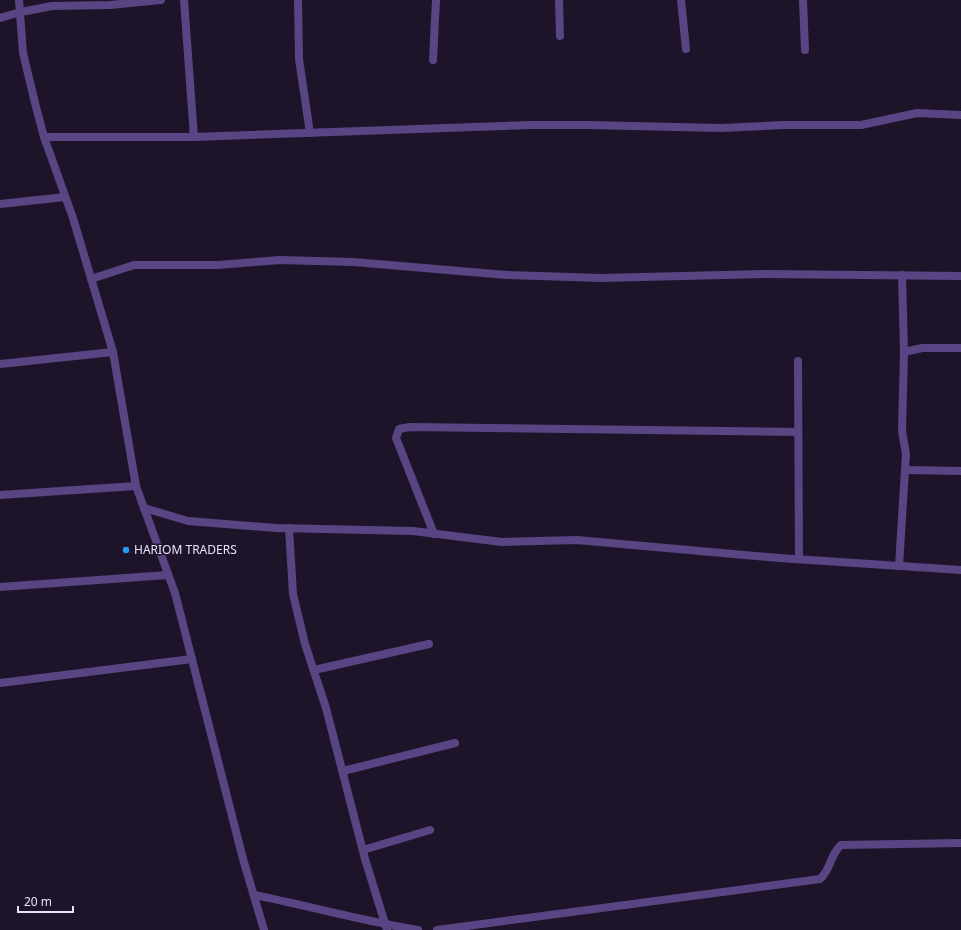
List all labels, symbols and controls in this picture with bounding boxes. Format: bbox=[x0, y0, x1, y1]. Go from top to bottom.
place label: HARIOM TRADERS bbox=[134, 541, 237, 558]
marker: HARIOM TRADERS bbox=[121, 545, 131, 555]
scale bar bbox=[18, 888, 73, 914]
text: 20 m bbox=[24, 893, 52, 910]

